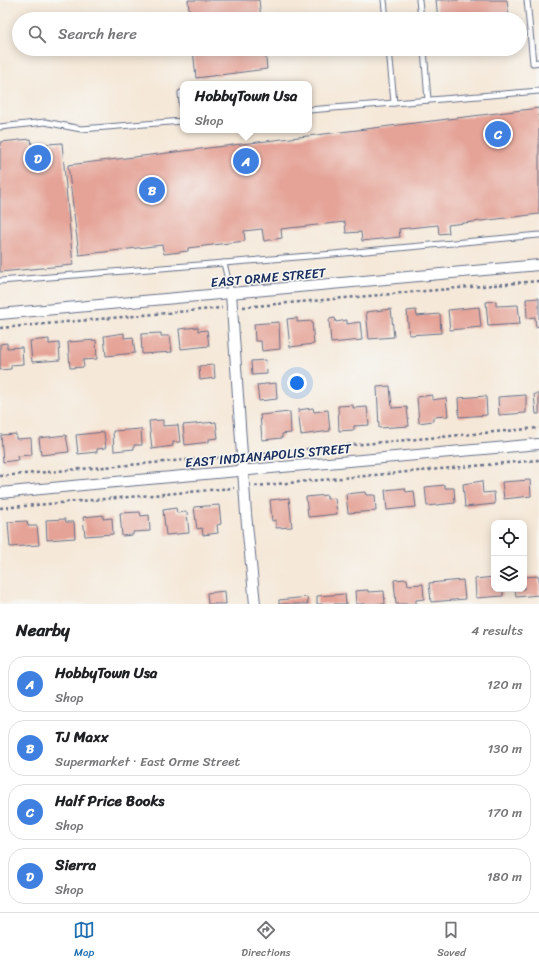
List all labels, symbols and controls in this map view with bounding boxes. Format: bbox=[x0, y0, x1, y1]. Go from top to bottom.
search box bbox=[12, 12, 527, 56]
text: Search here bbox=[58, 21, 137, 47]
icon: search bbox=[26, 23, 48, 45]
popup bbox=[180, 81, 312, 133]
text: HobbyTown Usa bbox=[195, 83, 297, 109]
text: Shop bbox=[195, 109, 223, 132]
pin: C bbox=[485, 119, 511, 149]
pin: D bbox=[25, 143, 51, 173]
pin: A bbox=[233, 146, 259, 176]
pin: B bbox=[139, 175, 165, 205]
street label: EAST ORME STREET bbox=[210, 261, 328, 294]
your location bbox=[287, 373, 307, 393]
street label: EAST INDIANAPOLIS STREET bbox=[184, 437, 354, 474]
map controls bbox=[491, 520, 527, 592]
button: locate bbox=[491, 520, 527, 556]
button: layers bbox=[491, 556, 527, 592]
text: Nearby bbox=[16, 615, 70, 645]
text: 4 results bbox=[471, 619, 523, 642]
text: HobbyTown Usa bbox=[55, 660, 157, 686]
text: A bbox=[26, 673, 34, 696]
text: 120 m bbox=[487, 673, 522, 696]
text: Shop bbox=[55, 686, 83, 709]
text: TJ Maxx bbox=[55, 724, 108, 750]
text: B bbox=[26, 737, 34, 760]
text: 130 m bbox=[488, 737, 522, 760]
text: Supermarket · East Orme Street bbox=[55, 750, 240, 773]
text: Half Price Books bbox=[55, 788, 165, 814]
text: C bbox=[26, 801, 34, 824]
text: 170 m bbox=[487, 801, 522, 824]
text: Shop bbox=[55, 814, 83, 837]
text: Sierra bbox=[55, 852, 96, 878]
text: D bbox=[26, 865, 34, 888]
text: 180 m bbox=[487, 865, 522, 888]
text: Shop bbox=[55, 878, 83, 901]
tab: Map bbox=[73, 919, 95, 962]
tab: Directions bbox=[241, 919, 291, 962]
tab: Saved bbox=[437, 919, 466, 962]

